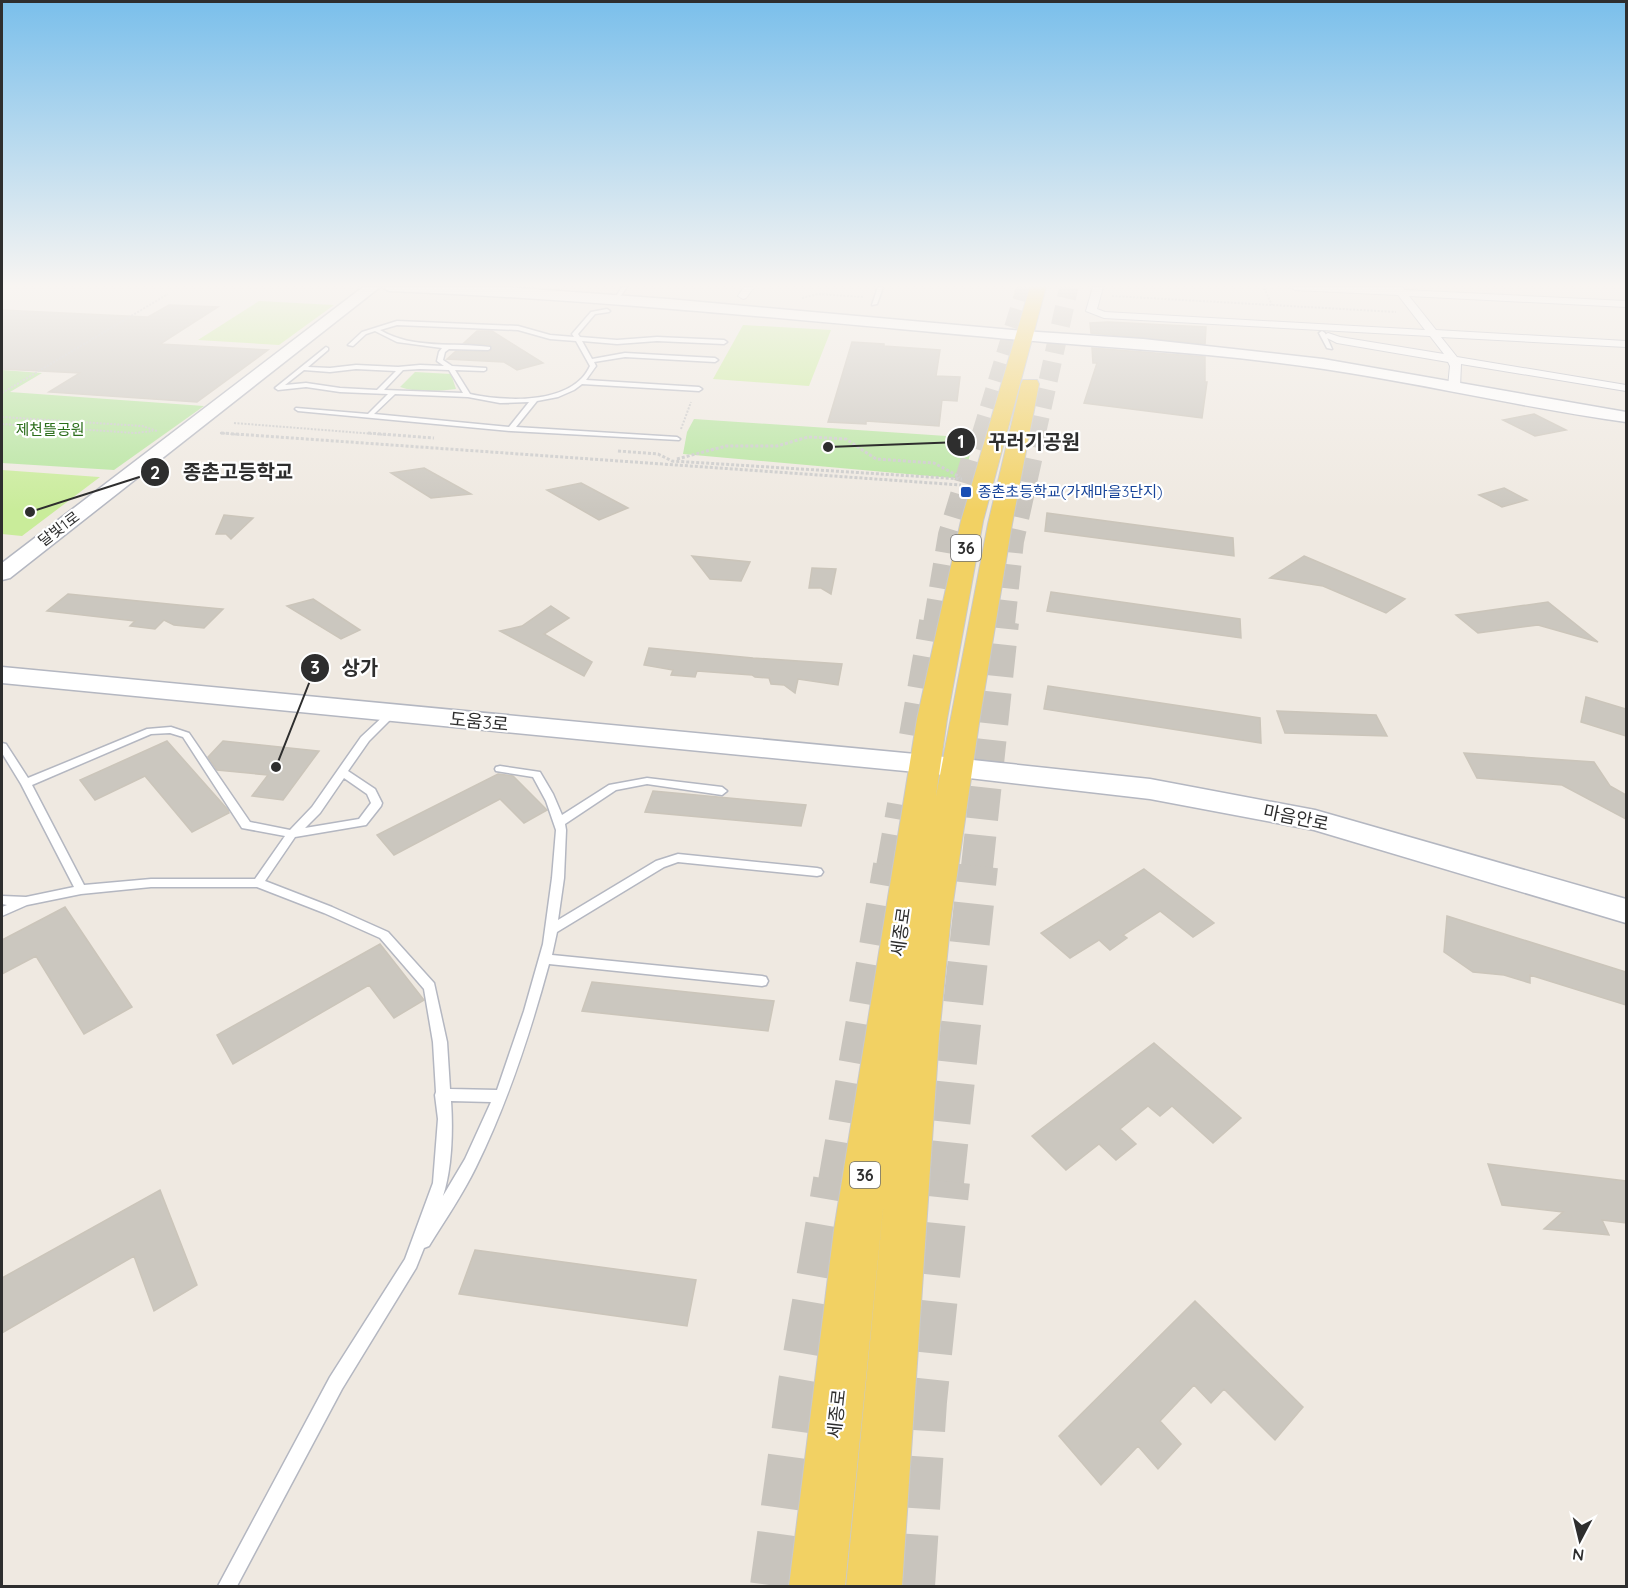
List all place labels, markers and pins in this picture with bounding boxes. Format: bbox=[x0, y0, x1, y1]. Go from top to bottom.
callout: 꾸러기공원 bbox=[946, 423, 1092, 461]
callout: 종촌고등학교 bbox=[140, 453, 305, 491]
place label: 종촌초등학교(가재마을3단지) bbox=[978, 482, 1163, 501]
marker: 종촌초등학교(가재마을3단지) bbox=[959, 485, 973, 499]
callout: 상가 bbox=[300, 649, 391, 687]

